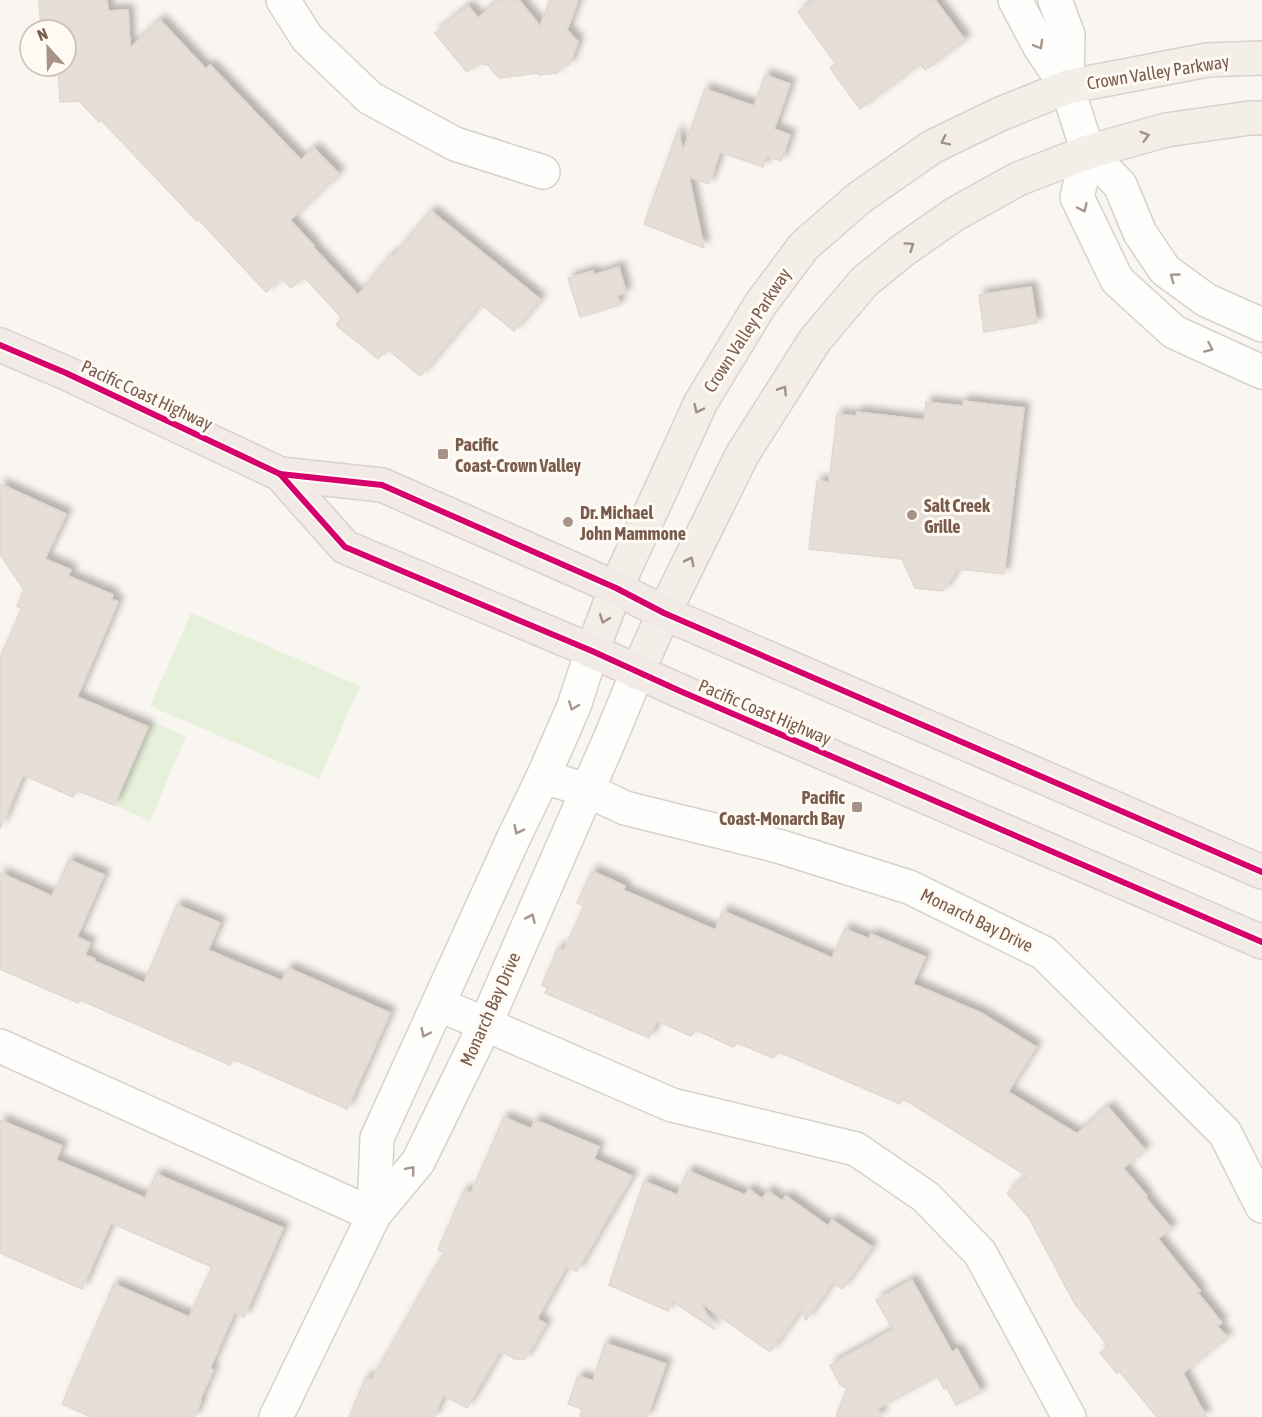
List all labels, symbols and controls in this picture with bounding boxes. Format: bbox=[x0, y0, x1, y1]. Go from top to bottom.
north arrow bbox=[18, 18, 78, 78]
text: N bbox=[35, 24, 50, 44]
one-way arrow bbox=[1032, 39, 1043, 49]
street label: Crown Valley Parkway bbox=[1085, 50, 1231, 94]
one-way arrow bbox=[1140, 131, 1150, 144]
one-way arrow bbox=[941, 133, 952, 145]
one-way arrow bbox=[1075, 202, 1087, 213]
one-way arrow bbox=[903, 242, 914, 253]
street label: Crown Valley Parkway bbox=[699, 264, 795, 396]
one-way arrow bbox=[1170, 273, 1181, 284]
one-way arrow bbox=[1202, 341, 1213, 353]
street label: Pacific Coast Highway bbox=[78, 355, 216, 435]
one-way arrow bbox=[776, 386, 788, 396]
one-way arrow bbox=[694, 402, 706, 413]
place label: Pacific Coast-Crown Valley bbox=[455, 434, 582, 476]
marker: Pacific Coast-Crown Valley bbox=[436, 447, 450, 461]
place label: Salt Creek Grille bbox=[924, 495, 991, 537]
place label: Dr. Michael John Mammone bbox=[579, 502, 686, 544]
marker: Salt Creek Grille bbox=[905, 508, 919, 522]
marker: Dr. Michael John Mammone bbox=[561, 515, 575, 529]
one-way arrow bbox=[683, 556, 694, 567]
one-way arrow bbox=[599, 613, 611, 624]
street label: Pacific Coast Highway bbox=[695, 675, 835, 749]
one-way arrow bbox=[568, 700, 581, 711]
place label: Pacific Coast-Monarch Bay bbox=[719, 787, 846, 829]
marker: Pacific Coast-Monarch Bay bbox=[850, 800, 864, 814]
one-way arrow bbox=[513, 823, 525, 834]
street label: Monarch Bay Drive bbox=[917, 884, 1037, 956]
one-way arrow bbox=[523, 914, 535, 925]
street label: Monarch Bay Drive bbox=[455, 949, 525, 1069]
one-way arrow bbox=[420, 1027, 432, 1038]
one-way arrow bbox=[404, 1166, 415, 1177]

